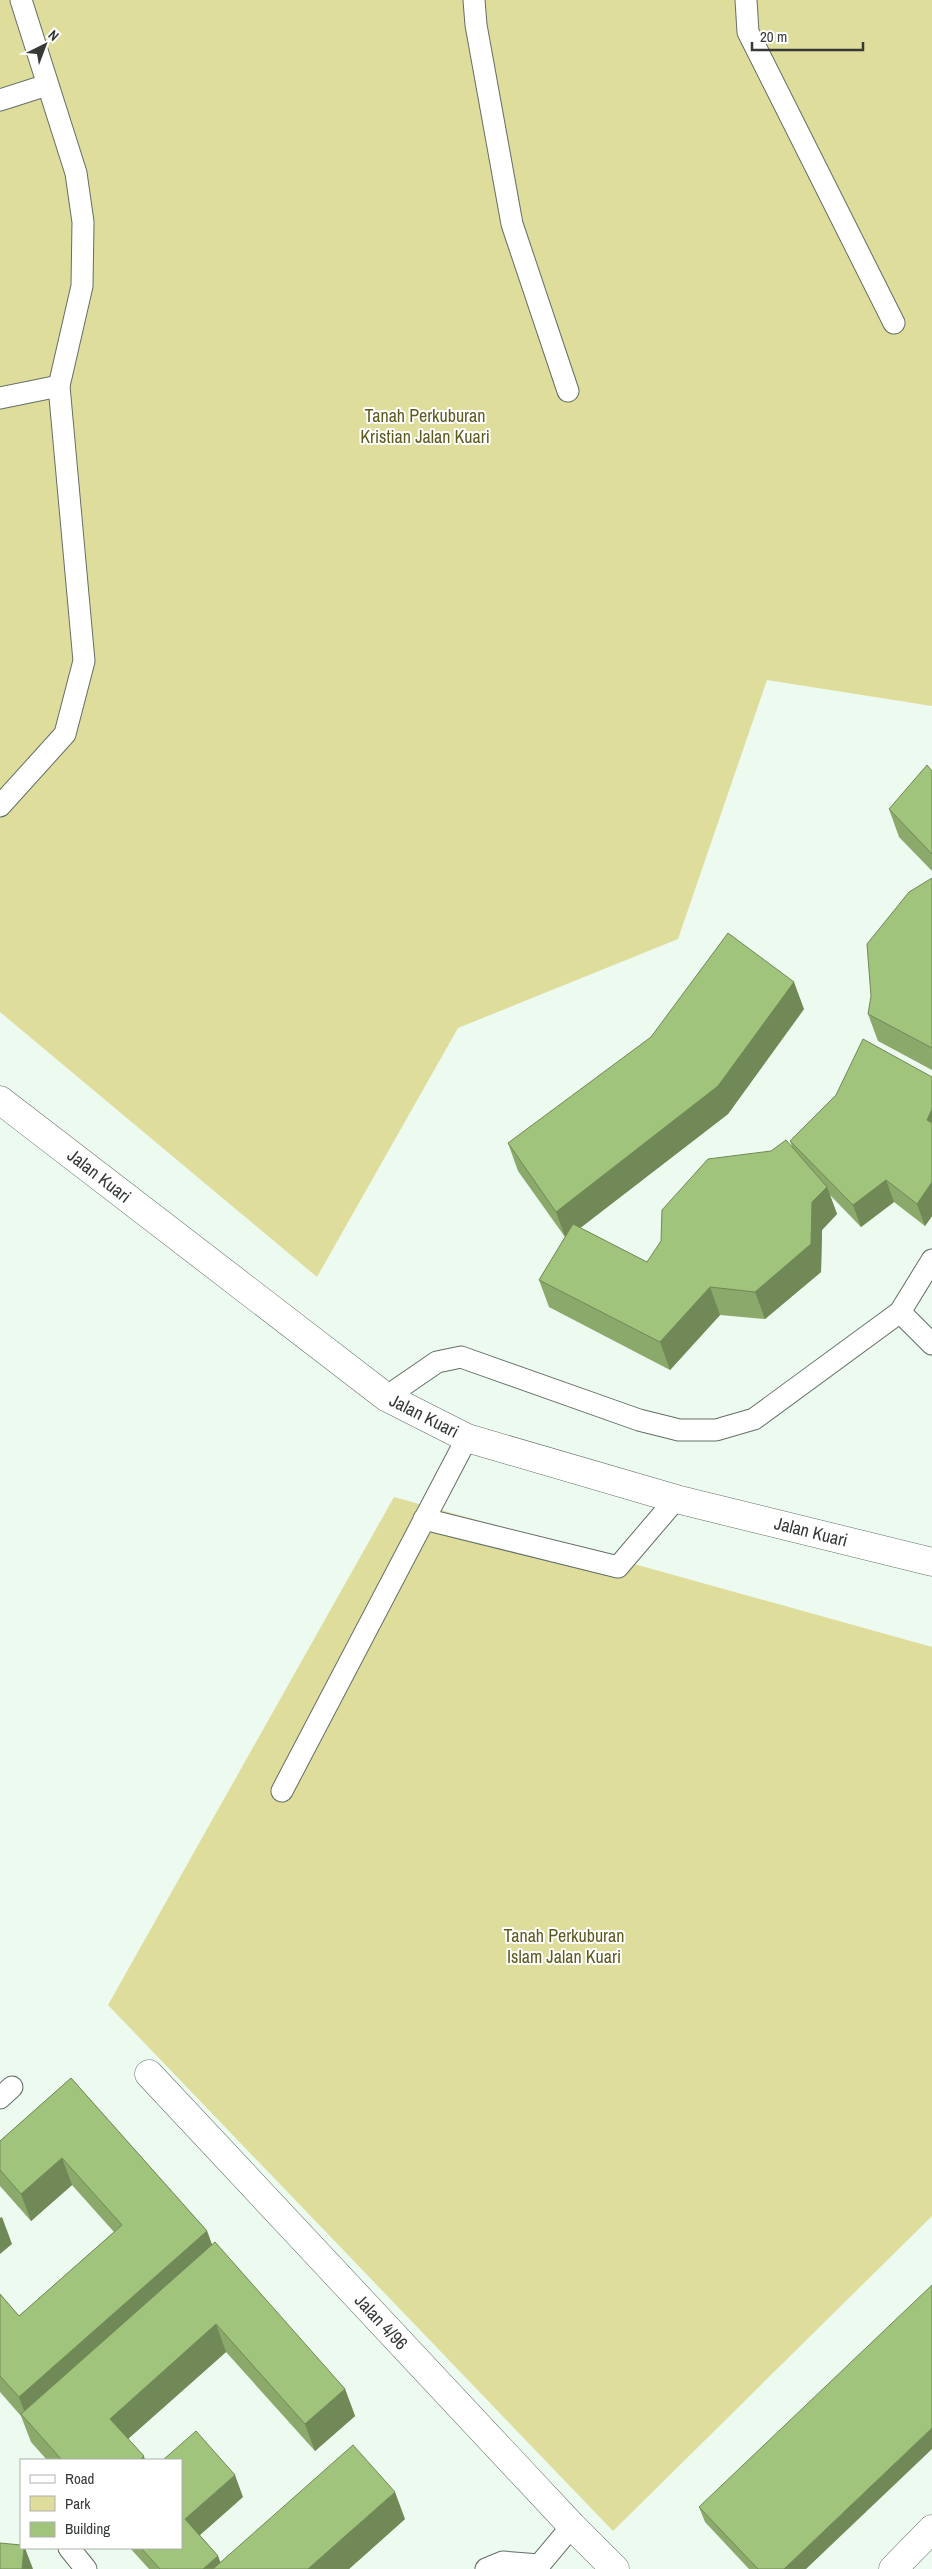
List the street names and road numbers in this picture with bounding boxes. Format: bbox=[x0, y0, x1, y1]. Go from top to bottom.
street label: Jalan Kuari bbox=[62, 1143, 136, 1208]
street label: Jalan Kuari bbox=[385, 1387, 463, 1444]
street label: Jalan Kuari bbox=[772, 1510, 850, 1553]
street label: Jalan 4/96 bbox=[349, 2288, 414, 2355]

